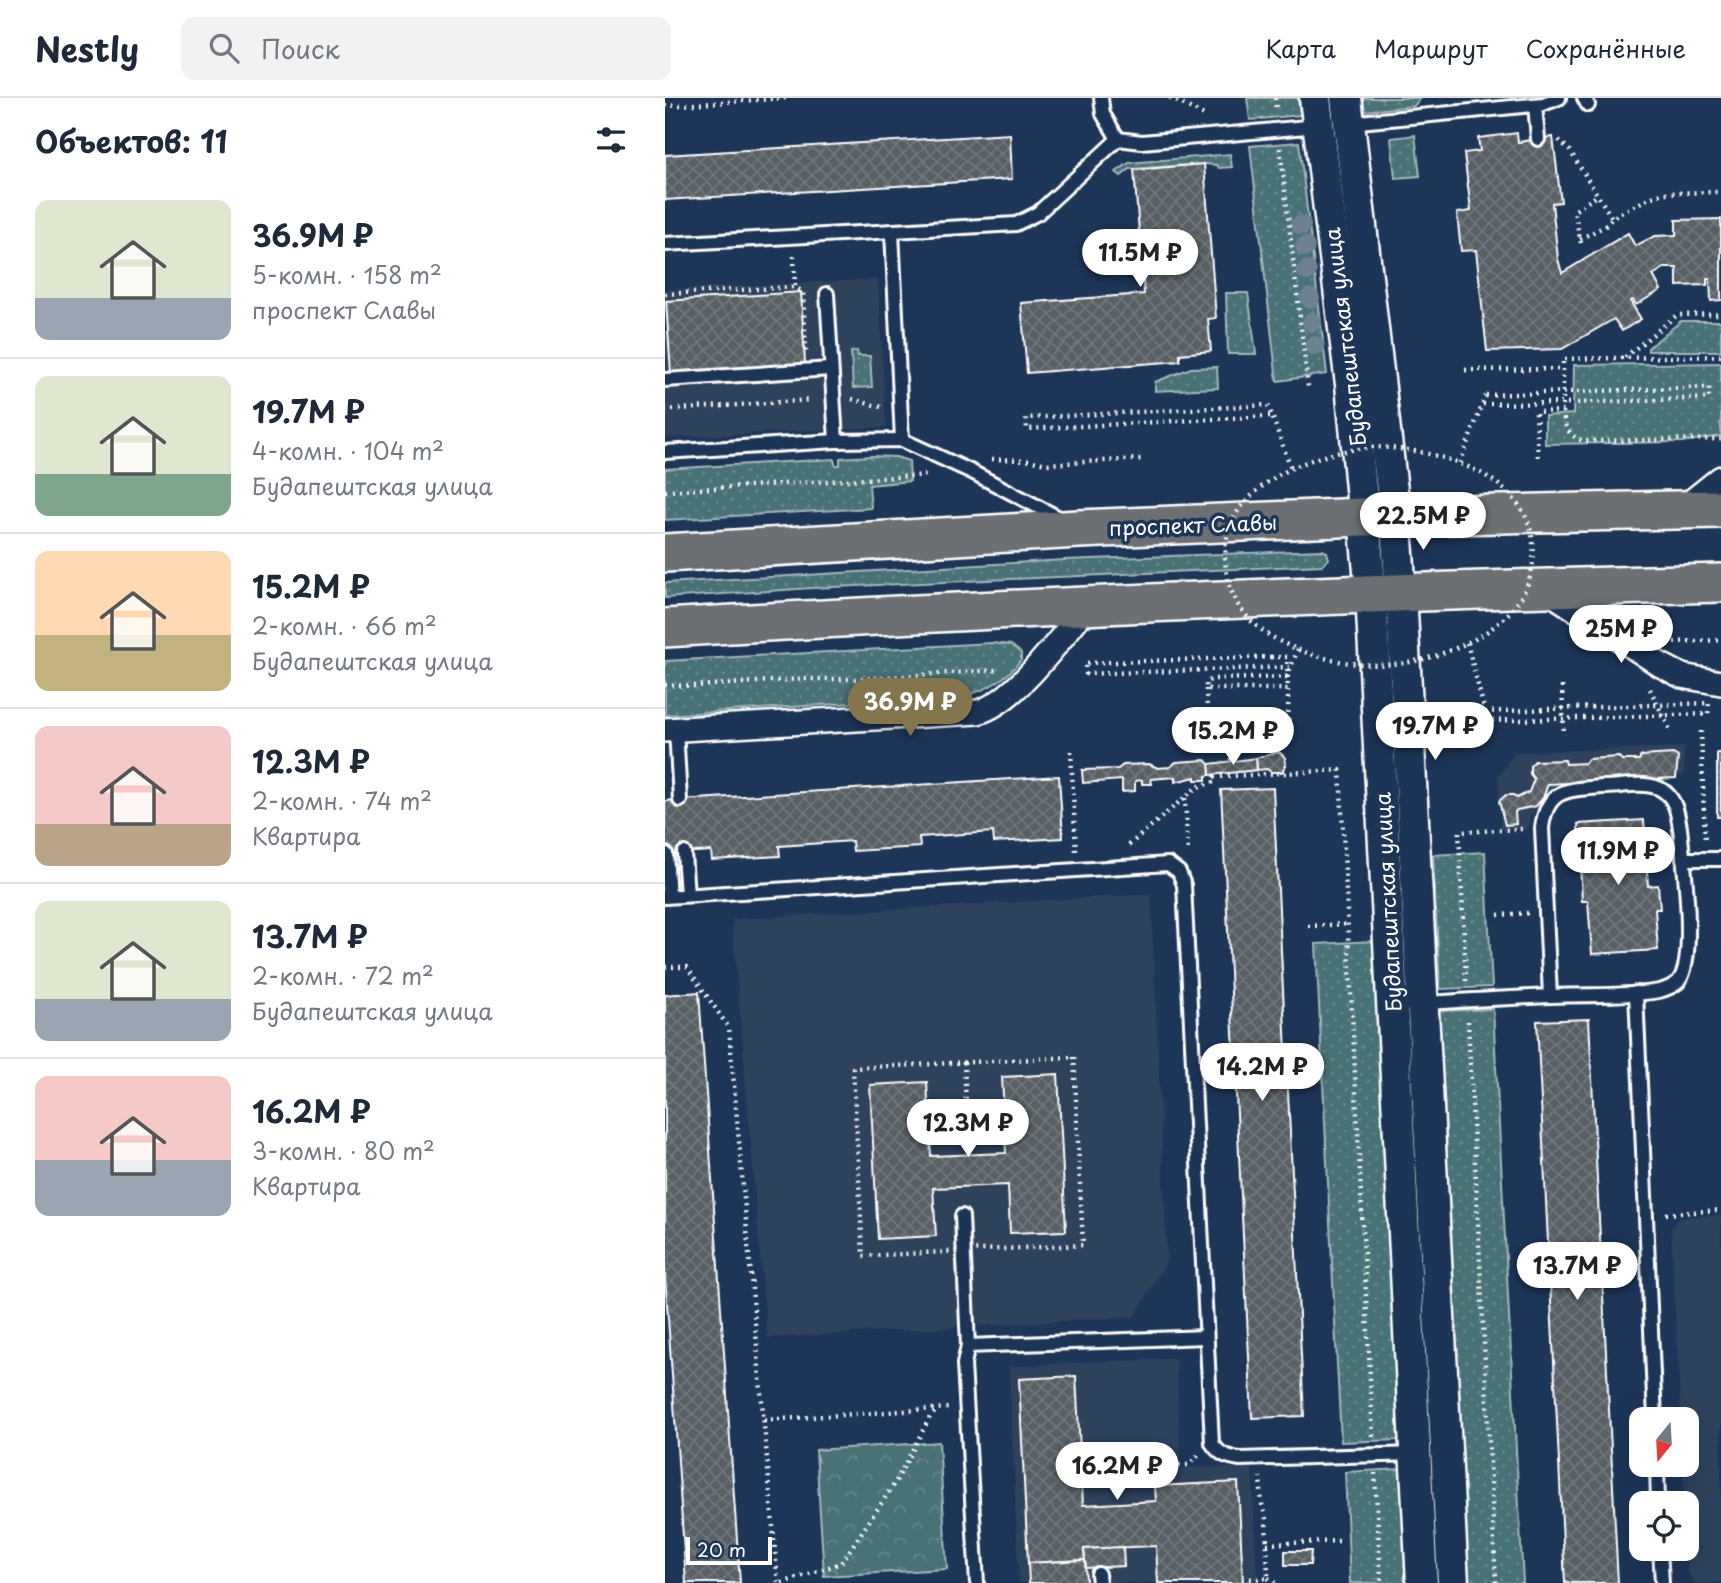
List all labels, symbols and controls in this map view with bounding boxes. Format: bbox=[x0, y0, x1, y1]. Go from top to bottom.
search box bbox=[181, 17, 671, 80]
text: Nestly bbox=[35, 23, 139, 73]
icon: search bbox=[205, 29, 243, 67]
text: Поиск bbox=[261, 29, 340, 68]
text: Карта bbox=[1265, 30, 1336, 66]
text: Маршрут bbox=[1374, 30, 1488, 66]
text: Сохранённые bbox=[1526, 30, 1686, 66]
text: Объектов: 11 bbox=[35, 118, 228, 163]
icon: filters bbox=[592, 121, 630, 159]
text: 36.9M ₽ bbox=[252, 212, 373, 257]
street label: Будапештская улица bbox=[1315, 225, 1373, 448]
icon: home bbox=[91, 228, 175, 312]
pin: 11.5M ₽ bbox=[1075, 230, 1205, 289]
text: 11.5M ₽ bbox=[1098, 234, 1182, 269]
text: 5-комн. · 158 m² bbox=[252, 257, 442, 292]
text: проспект Славы bbox=[252, 292, 436, 327]
text: 19.7M ₽ bbox=[252, 388, 365, 433]
icon: home bbox=[91, 404, 175, 488]
text: 4-комн. · 104 m² bbox=[252, 433, 444, 468]
text: Будапештская улица bbox=[252, 468, 493, 503]
pin: 22.5M ₽ bbox=[1358, 492, 1488, 552]
text: 22.5M ₽ bbox=[1376, 497, 1470, 532]
street label: проспект Славы bbox=[1108, 505, 1278, 543]
text: 15.2M ₽ bbox=[252, 563, 370, 608]
icon: home bbox=[91, 579, 175, 663]
pin: 25M ₽ bbox=[1572, 606, 1670, 665]
text: 2-комн. · 66 m² bbox=[252, 608, 437, 643]
text: 25M ₽ bbox=[1585, 610, 1657, 645]
text: Будапештская улица bbox=[252, 643, 493, 678]
pin: 36.9M ₽ bbox=[845, 678, 975, 738]
text: 36.9M ₽ bbox=[864, 683, 956, 718]
pin: 19.7M ₽ bbox=[1370, 702, 1500, 762]
text: 19.7M ₽ bbox=[1392, 707, 1478, 742]
pin: 15.2M ₽ bbox=[1168, 708, 1298, 767]
text: 15.2M ₽ bbox=[1188, 712, 1278, 747]
text: 12.3M ₽ bbox=[252, 738, 370, 783]
icon: home bbox=[91, 754, 175, 838]
text: 2-комн. · 74 m² bbox=[252, 783, 432, 818]
street label: Будапештская улица bbox=[1365, 791, 1409, 1013]
text: Квартира bbox=[252, 818, 360, 853]
pin: 11.9M ₽ bbox=[1553, 828, 1683, 887]
text: 11.9M ₽ bbox=[1577, 832, 1659, 867]
text: 13.7M ₽ bbox=[252, 913, 368, 958]
icon: home bbox=[91, 929, 175, 1013]
text: 2-комн. · 72 m² bbox=[252, 958, 434, 993]
text: Будапештская улица bbox=[252, 993, 493, 1028]
pin: 14.2M ₽ bbox=[1197, 1044, 1327, 1103]
text: 14.2M ₽ bbox=[1216, 1048, 1308, 1083]
text: 16.2M ₽ bbox=[252, 1088, 371, 1133]
pin: 12.3M ₽ bbox=[903, 1100, 1033, 1159]
icon: home bbox=[91, 1104, 175, 1188]
text: 12.3M ₽ bbox=[923, 1104, 1013, 1139]
text: 3-комн. · 80 m² bbox=[252, 1133, 435, 1168]
text: Квартира bbox=[252, 1168, 360, 1203]
pin: 13.7M ₽ bbox=[1512, 1242, 1642, 1302]
text: 13.7M ₽ bbox=[1533, 1247, 1621, 1282]
north arrow bbox=[1629, 1407, 1699, 1477]
map controls bbox=[1629, 1407, 1699, 1561]
pin: 16.2M ₽ bbox=[1052, 1442, 1182, 1502]
text: 16.2M ₽ bbox=[1072, 1447, 1162, 1482]
button: locate bbox=[1629, 1491, 1699, 1561]
scale bar bbox=[686, 1534, 772, 1566]
text: 20 m bbox=[697, 1535, 746, 1563]

